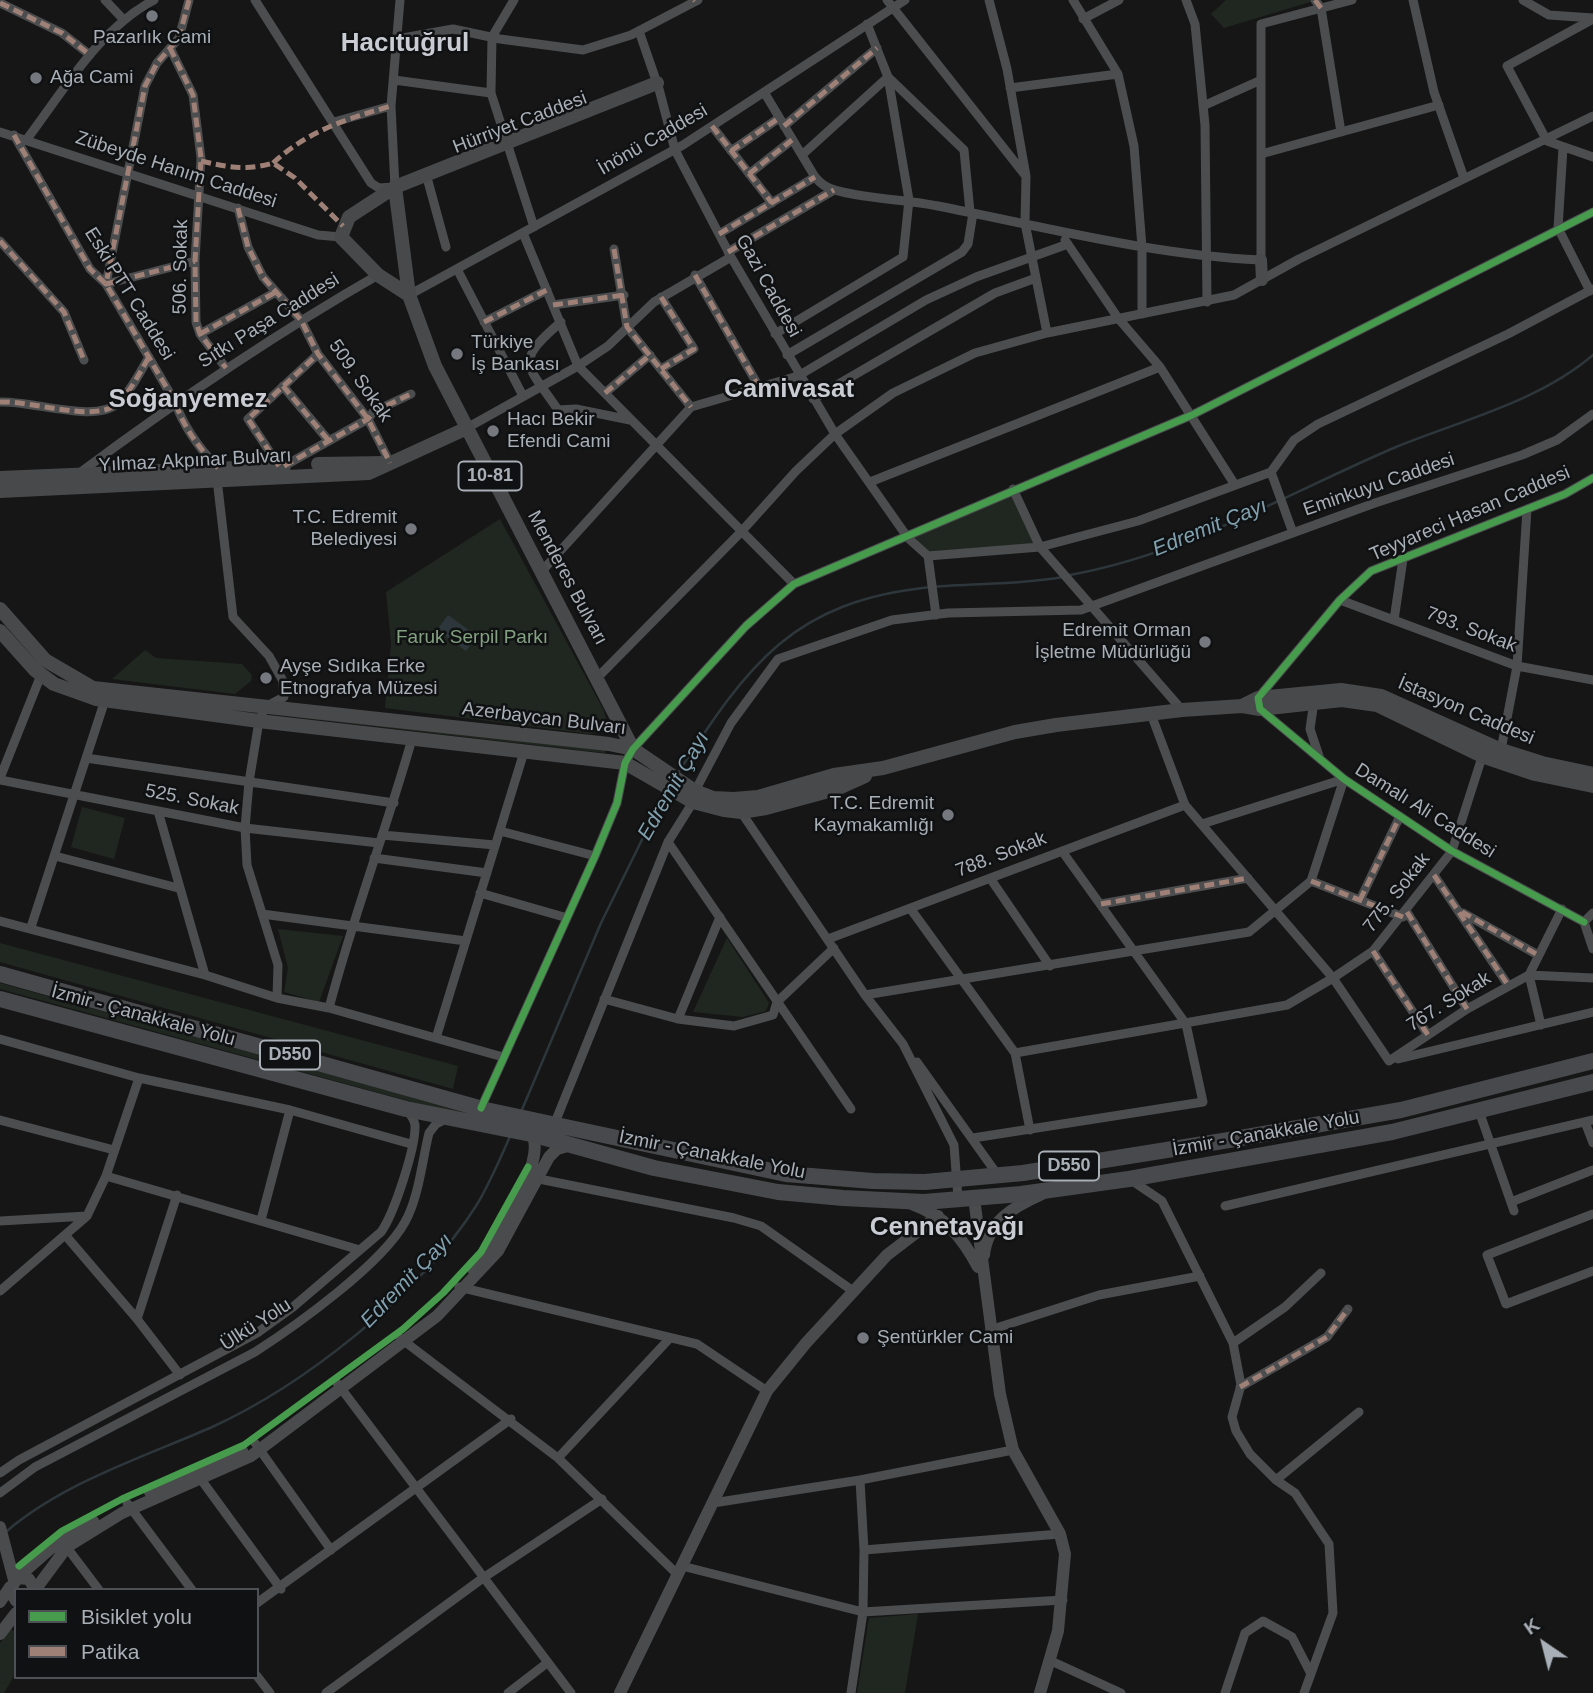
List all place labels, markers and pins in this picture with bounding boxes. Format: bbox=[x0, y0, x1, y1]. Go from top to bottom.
marker: Pazarlık Cami bbox=[144, 8, 160, 24]
place label: Pazarlık Cami bbox=[93, 27, 211, 49]
place label: Ağa Cami bbox=[50, 67, 133, 89]
marker: Ağa Cami bbox=[28, 70, 44, 86]
place label: Türkiye İş Bankası bbox=[471, 332, 560, 376]
marker: Türkiye İş Bankası bbox=[449, 346, 465, 362]
place label: Hacı Bekir Efendi Cami bbox=[507, 409, 610, 453]
marker: Hacı Bekir Efendi Cami bbox=[485, 423, 501, 439]
place label: T.C. Edremit Belediyesi bbox=[292, 507, 397, 551]
marker: T.C. Edremit Belediyesi bbox=[403, 521, 419, 537]
place label: Edremit Orman İşletme Müdürlüğü bbox=[1035, 620, 1191, 664]
marker: Edremit Orman İşletme Müdürlüğü bbox=[1197, 634, 1213, 650]
place label: Ayşe Sıdıka Erke Etnografya Müzesi bbox=[280, 656, 437, 700]
marker: Ayşe Sıdıka Erke Etnografya Müzesi bbox=[258, 670, 274, 686]
place label: T.C. Edremit Kaymakamlığı bbox=[814, 793, 934, 837]
marker: T.C. Edremit Kaymakamlığı bbox=[940, 807, 956, 823]
place label: Şentürkler Cami bbox=[877, 1327, 1013, 1349]
marker: Şentürkler Cami bbox=[855, 1330, 871, 1346]

